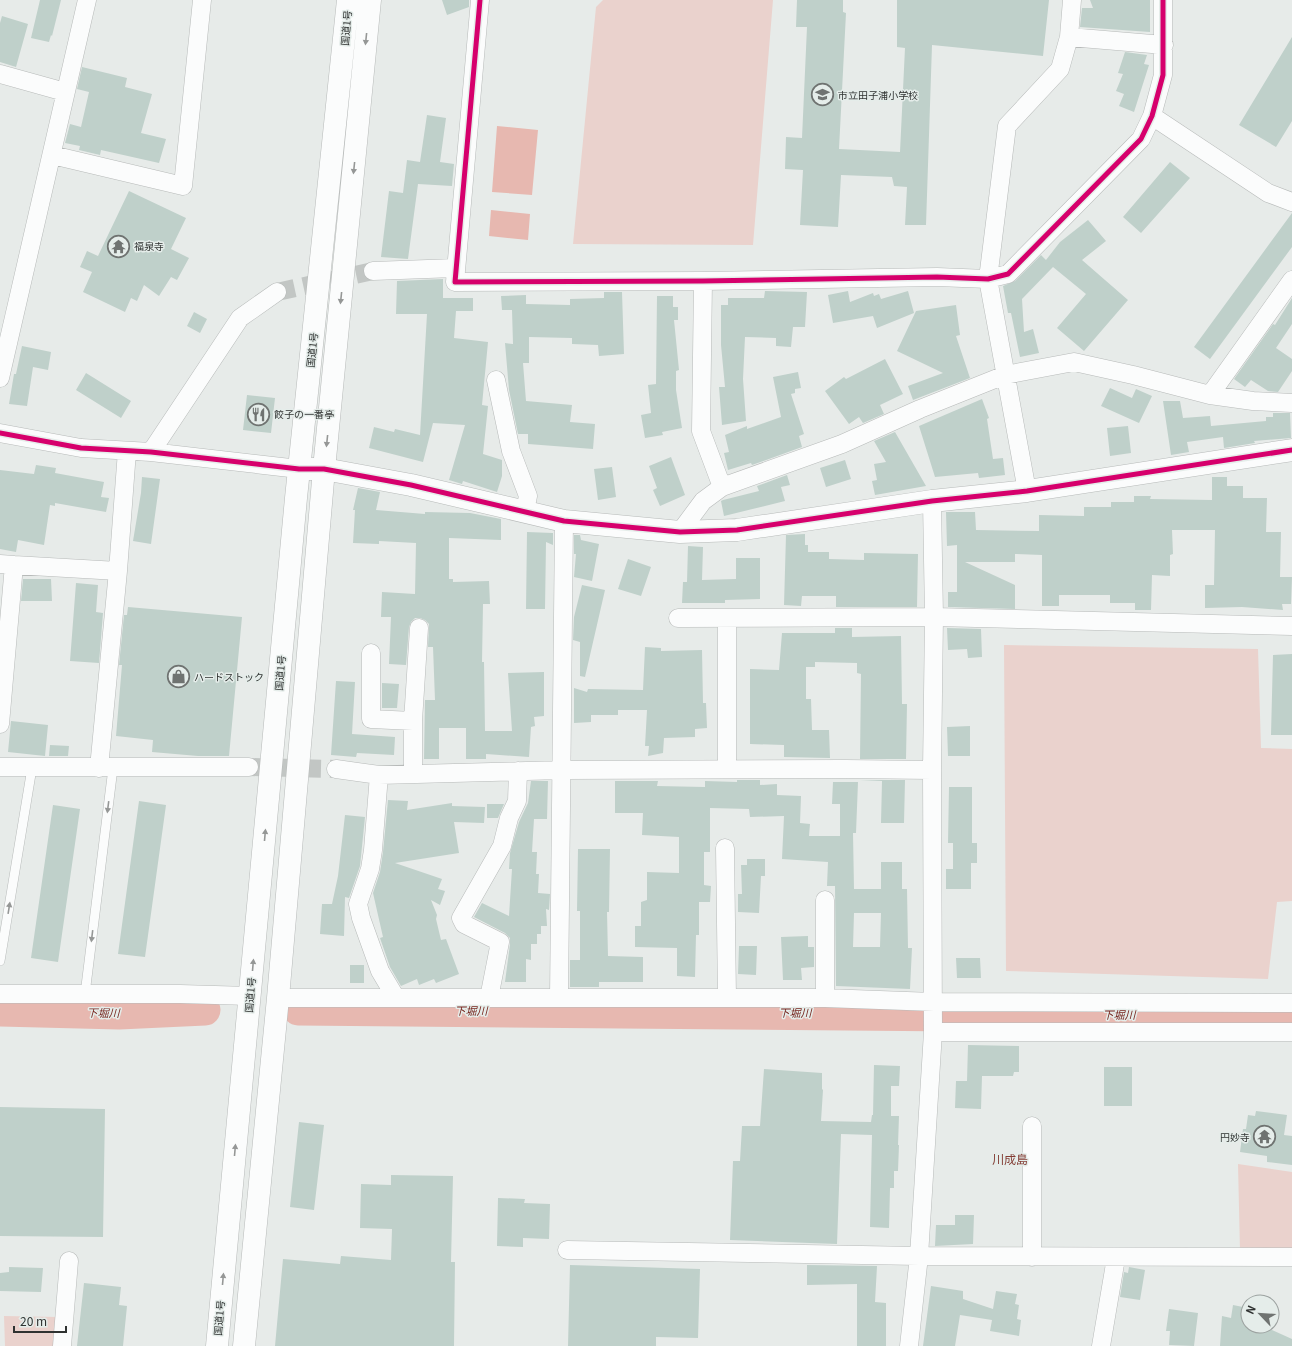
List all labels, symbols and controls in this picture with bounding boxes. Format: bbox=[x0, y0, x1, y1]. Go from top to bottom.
street label: 国道1号 bbox=[336, 10, 355, 46]
one-way arrow bbox=[363, 33, 370, 45]
school or university icon: 市立田子浦小学校 bbox=[809, 82, 835, 108]
place label: 市立田子浦小学校 bbox=[838, 87, 918, 102]
one-way arrow bbox=[350, 162, 357, 174]
temple icon: 福泉寺 bbox=[106, 233, 132, 259]
place label: 福泉寺 bbox=[134, 238, 164, 253]
one-way arrow bbox=[338, 292, 344, 304]
street label: 国道1号 bbox=[302, 331, 321, 368]
restaurant icon: 餃子の一番亭 bbox=[246, 401, 272, 427]
place label: 餃子の一番亭 bbox=[274, 406, 334, 421]
one-way arrow bbox=[324, 435, 330, 447]
street label: 国道1号 bbox=[270, 655, 289, 691]
shop icon: ハードストック bbox=[166, 664, 192, 690]
place label: ハードストック bbox=[194, 669, 264, 684]
one-way arrow bbox=[105, 801, 111, 813]
one-way arrow bbox=[261, 829, 268, 841]
one-way arrow bbox=[6, 902, 12, 915]
one-way arrow bbox=[89, 930, 95, 942]
one-way arrow bbox=[249, 959, 256, 971]
street label: 国道1号 bbox=[240, 977, 259, 1013]
water label: 下堀川 bbox=[455, 1002, 488, 1018]
water label: 下堀川 bbox=[86, 1004, 121, 1020]
water label: 下堀川 bbox=[779, 1004, 812, 1020]
water label: 下堀川 bbox=[1103, 1006, 1136, 1022]
temple icon: 円妙寺 bbox=[1252, 1124, 1278, 1150]
place label: 円妙寺 bbox=[1220, 1129, 1250, 1144]
one-way arrow bbox=[232, 1144, 239, 1156]
district label: 川成島 bbox=[992, 1150, 1028, 1167]
one-way arrow bbox=[220, 1273, 226, 1285]
north arrow bbox=[1240, 1294, 1280, 1334]
street label: 国道1号 bbox=[209, 1300, 228, 1336]
text: N bbox=[1241, 1302, 1259, 1316]
scale bar bbox=[14, 1308, 66, 1334]
text: 20 m bbox=[20, 1312, 47, 1329]

